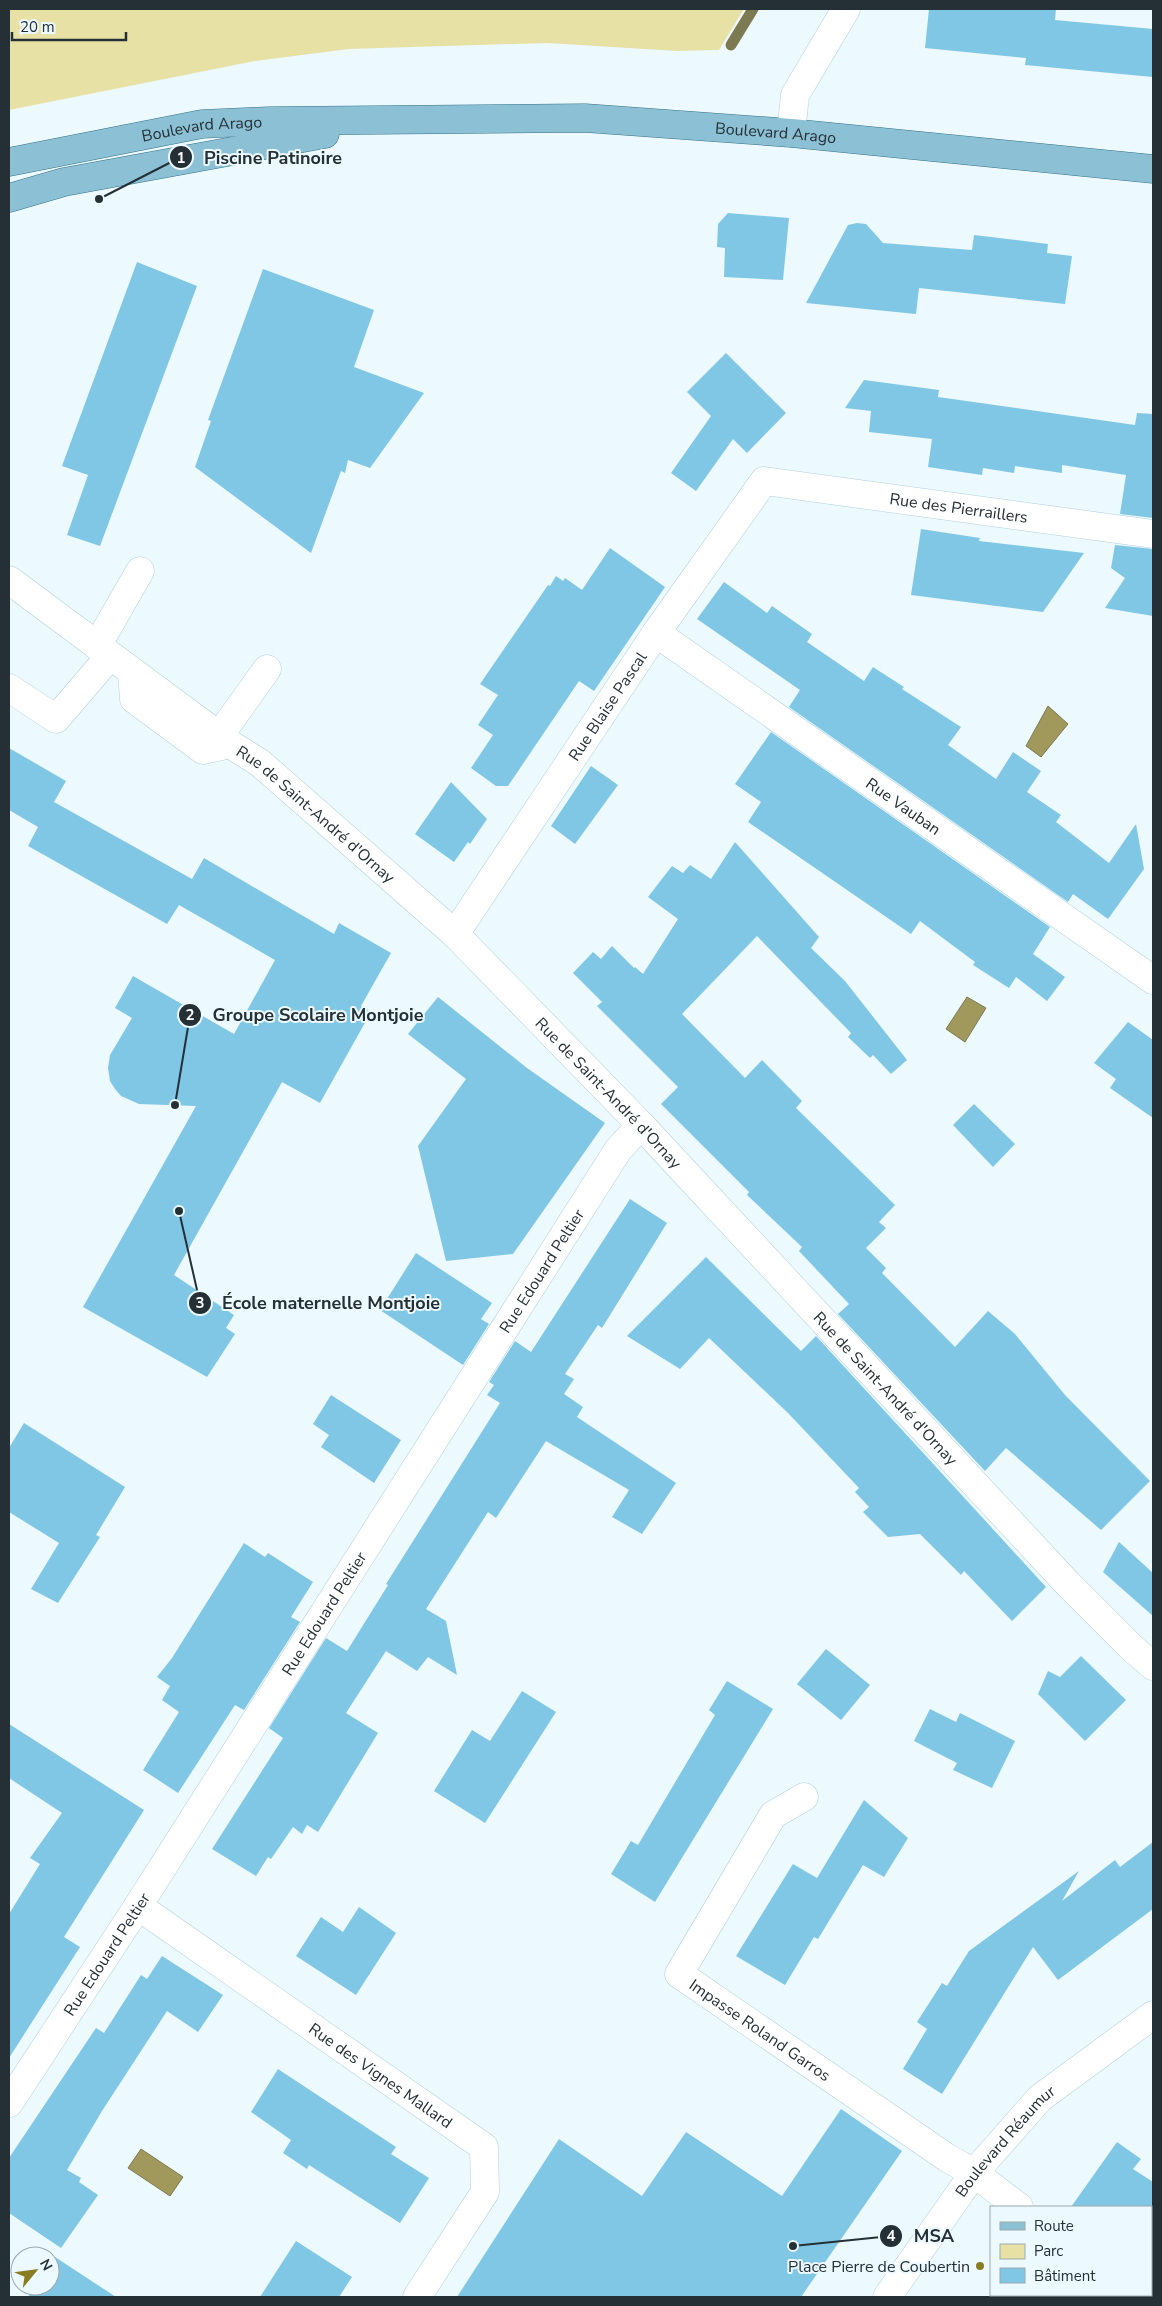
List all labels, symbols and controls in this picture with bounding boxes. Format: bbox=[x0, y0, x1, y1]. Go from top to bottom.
scale bar bbox=[12, 10, 126, 42]
text: 20 m bbox=[20, 17, 55, 37]
street label: Boulevard Arago bbox=[140, 111, 263, 148]
street label: Boulevard Arago bbox=[714, 117, 837, 149]
callout: Piscine Patinoire bbox=[169, 141, 352, 174]
text: Piscine Patinoire bbox=[204, 146, 342, 170]
text: 1 bbox=[176, 148, 186, 168]
street label: Rue des Pierraillers bbox=[888, 488, 1029, 529]
street label: Rue Blaise Pascal bbox=[564, 648, 653, 766]
street label: Rue de Saint-André d'Ornay bbox=[232, 741, 400, 889]
street label: Rue Vauban bbox=[861, 773, 945, 841]
callout: Groupe Scolaire Montjoie bbox=[178, 999, 434, 1032]
text: Groupe Scolaire Montjoie bbox=[213, 1003, 424, 1027]
text: 2 bbox=[185, 1005, 195, 1025]
street label: Rue de Saint-André d'Ornay bbox=[530, 1013, 687, 1174]
street label: Rue Edouard Peltier bbox=[495, 1205, 590, 1337]
callout: École maternelle Montjoie bbox=[187, 1286, 450, 1319]
text: École maternelle Montjoie bbox=[222, 1291, 440, 1315]
text: 3 bbox=[195, 1293, 205, 1313]
street label: Rue de Saint-André d'Ornay bbox=[808, 1307, 963, 1471]
street label: Rue Edouard Peltier bbox=[277, 1548, 372, 1680]
street label: Rue Edouard Peltier bbox=[59, 1889, 156, 2020]
street label: Impasse Roland Garros bbox=[685, 1974, 835, 2087]
street label: Rue des Vignes Mallard bbox=[304, 2018, 457, 2134]
street label: Boulevard Réaumur bbox=[950, 2080, 1060, 2202]
legend bbox=[990, 2206, 1152, 2296]
text: Route bbox=[1034, 2216, 1074, 2236]
callout: MSA bbox=[879, 2219, 964, 2252]
text: MSA bbox=[914, 2224, 955, 2248]
text: 4 bbox=[886, 2226, 896, 2246]
text: Parc bbox=[1034, 2241, 1063, 2261]
north arrow bbox=[10, 2246, 60, 2296]
text: N bbox=[35, 2256, 57, 2274]
place label: Place Pierre de Coubertin bbox=[788, 2256, 970, 2278]
marker: Place Pierre de Coubertin bbox=[974, 2260, 986, 2272]
text: Bâtiment bbox=[1034, 2266, 1096, 2286]

